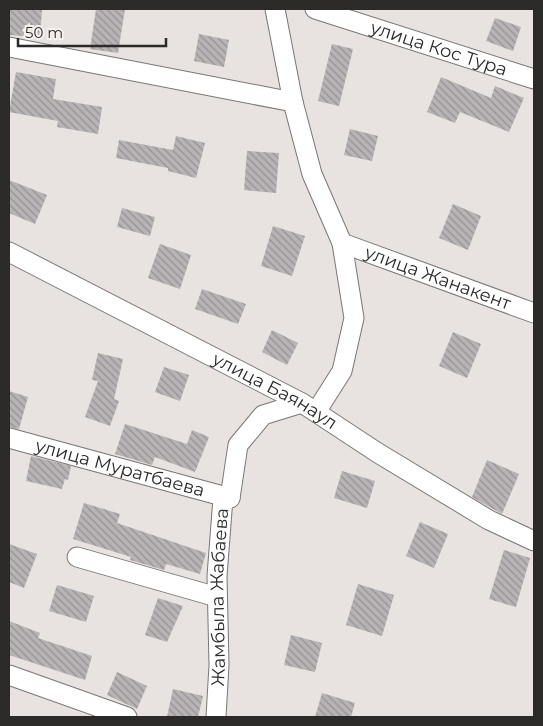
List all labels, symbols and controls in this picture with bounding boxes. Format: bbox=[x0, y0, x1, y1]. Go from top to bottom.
scale bar bbox=[18, 15, 165, 47]
street label: улица Кос Тура bbox=[367, 16, 510, 81]
text: 50 m bbox=[25, 23, 63, 42]
street label: улица Жанакент bbox=[361, 241, 514, 315]
street label: улица Баянаул bbox=[208, 347, 341, 434]
street label: улица Муратбаева bbox=[32, 434, 207, 502]
street label: Жамбыла Жабаева bbox=[206, 507, 233, 687]

